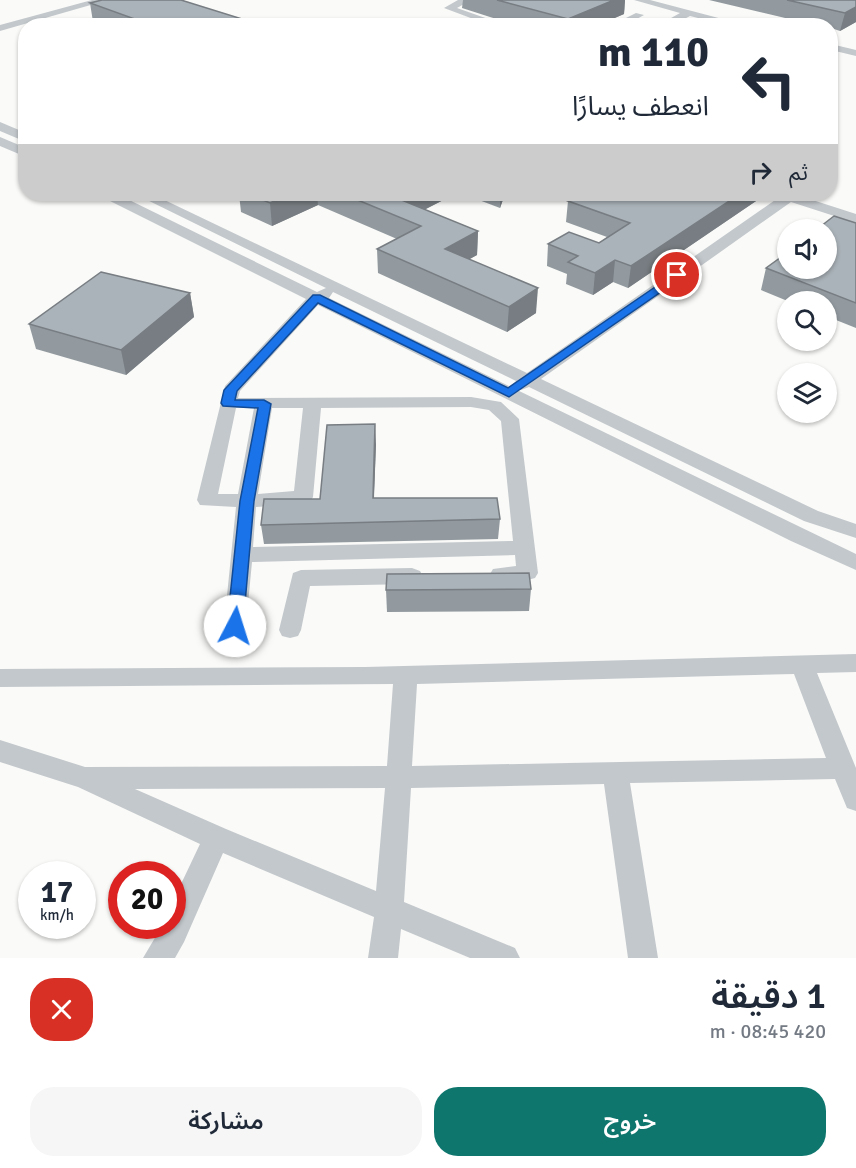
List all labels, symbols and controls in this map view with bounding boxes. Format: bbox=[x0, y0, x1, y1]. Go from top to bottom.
text: 110 m bbox=[598, 27, 709, 78]
icon: left bbox=[730, 42, 808, 120]
text: انعطف يسارًا bbox=[572, 90, 709, 123]
icon: right bbox=[744, 156, 777, 189]
text: ثم bbox=[789, 159, 808, 186]
map controls bbox=[777, 219, 837, 423]
button: sound bbox=[777, 219, 837, 279]
pin bbox=[651, 249, 702, 300]
icon: arrive bbox=[660, 258, 693, 291]
button: search bbox=[777, 291, 837, 351]
button: layers bbox=[777, 363, 837, 423]
position arrow bbox=[203, 594, 267, 658]
speed limit sign: 20 bbox=[108, 861, 186, 939]
text: 17 bbox=[41, 874, 73, 911]
text: km/h bbox=[40, 906, 74, 924]
text: 1 دقيقة bbox=[711, 974, 826, 1019]
button: close bbox=[30, 978, 93, 1041]
text: 420 m · 08:45 bbox=[710, 1019, 826, 1044]
button: مشاركة bbox=[30, 1087, 422, 1156]
button: خروج bbox=[434, 1087, 826, 1156]

